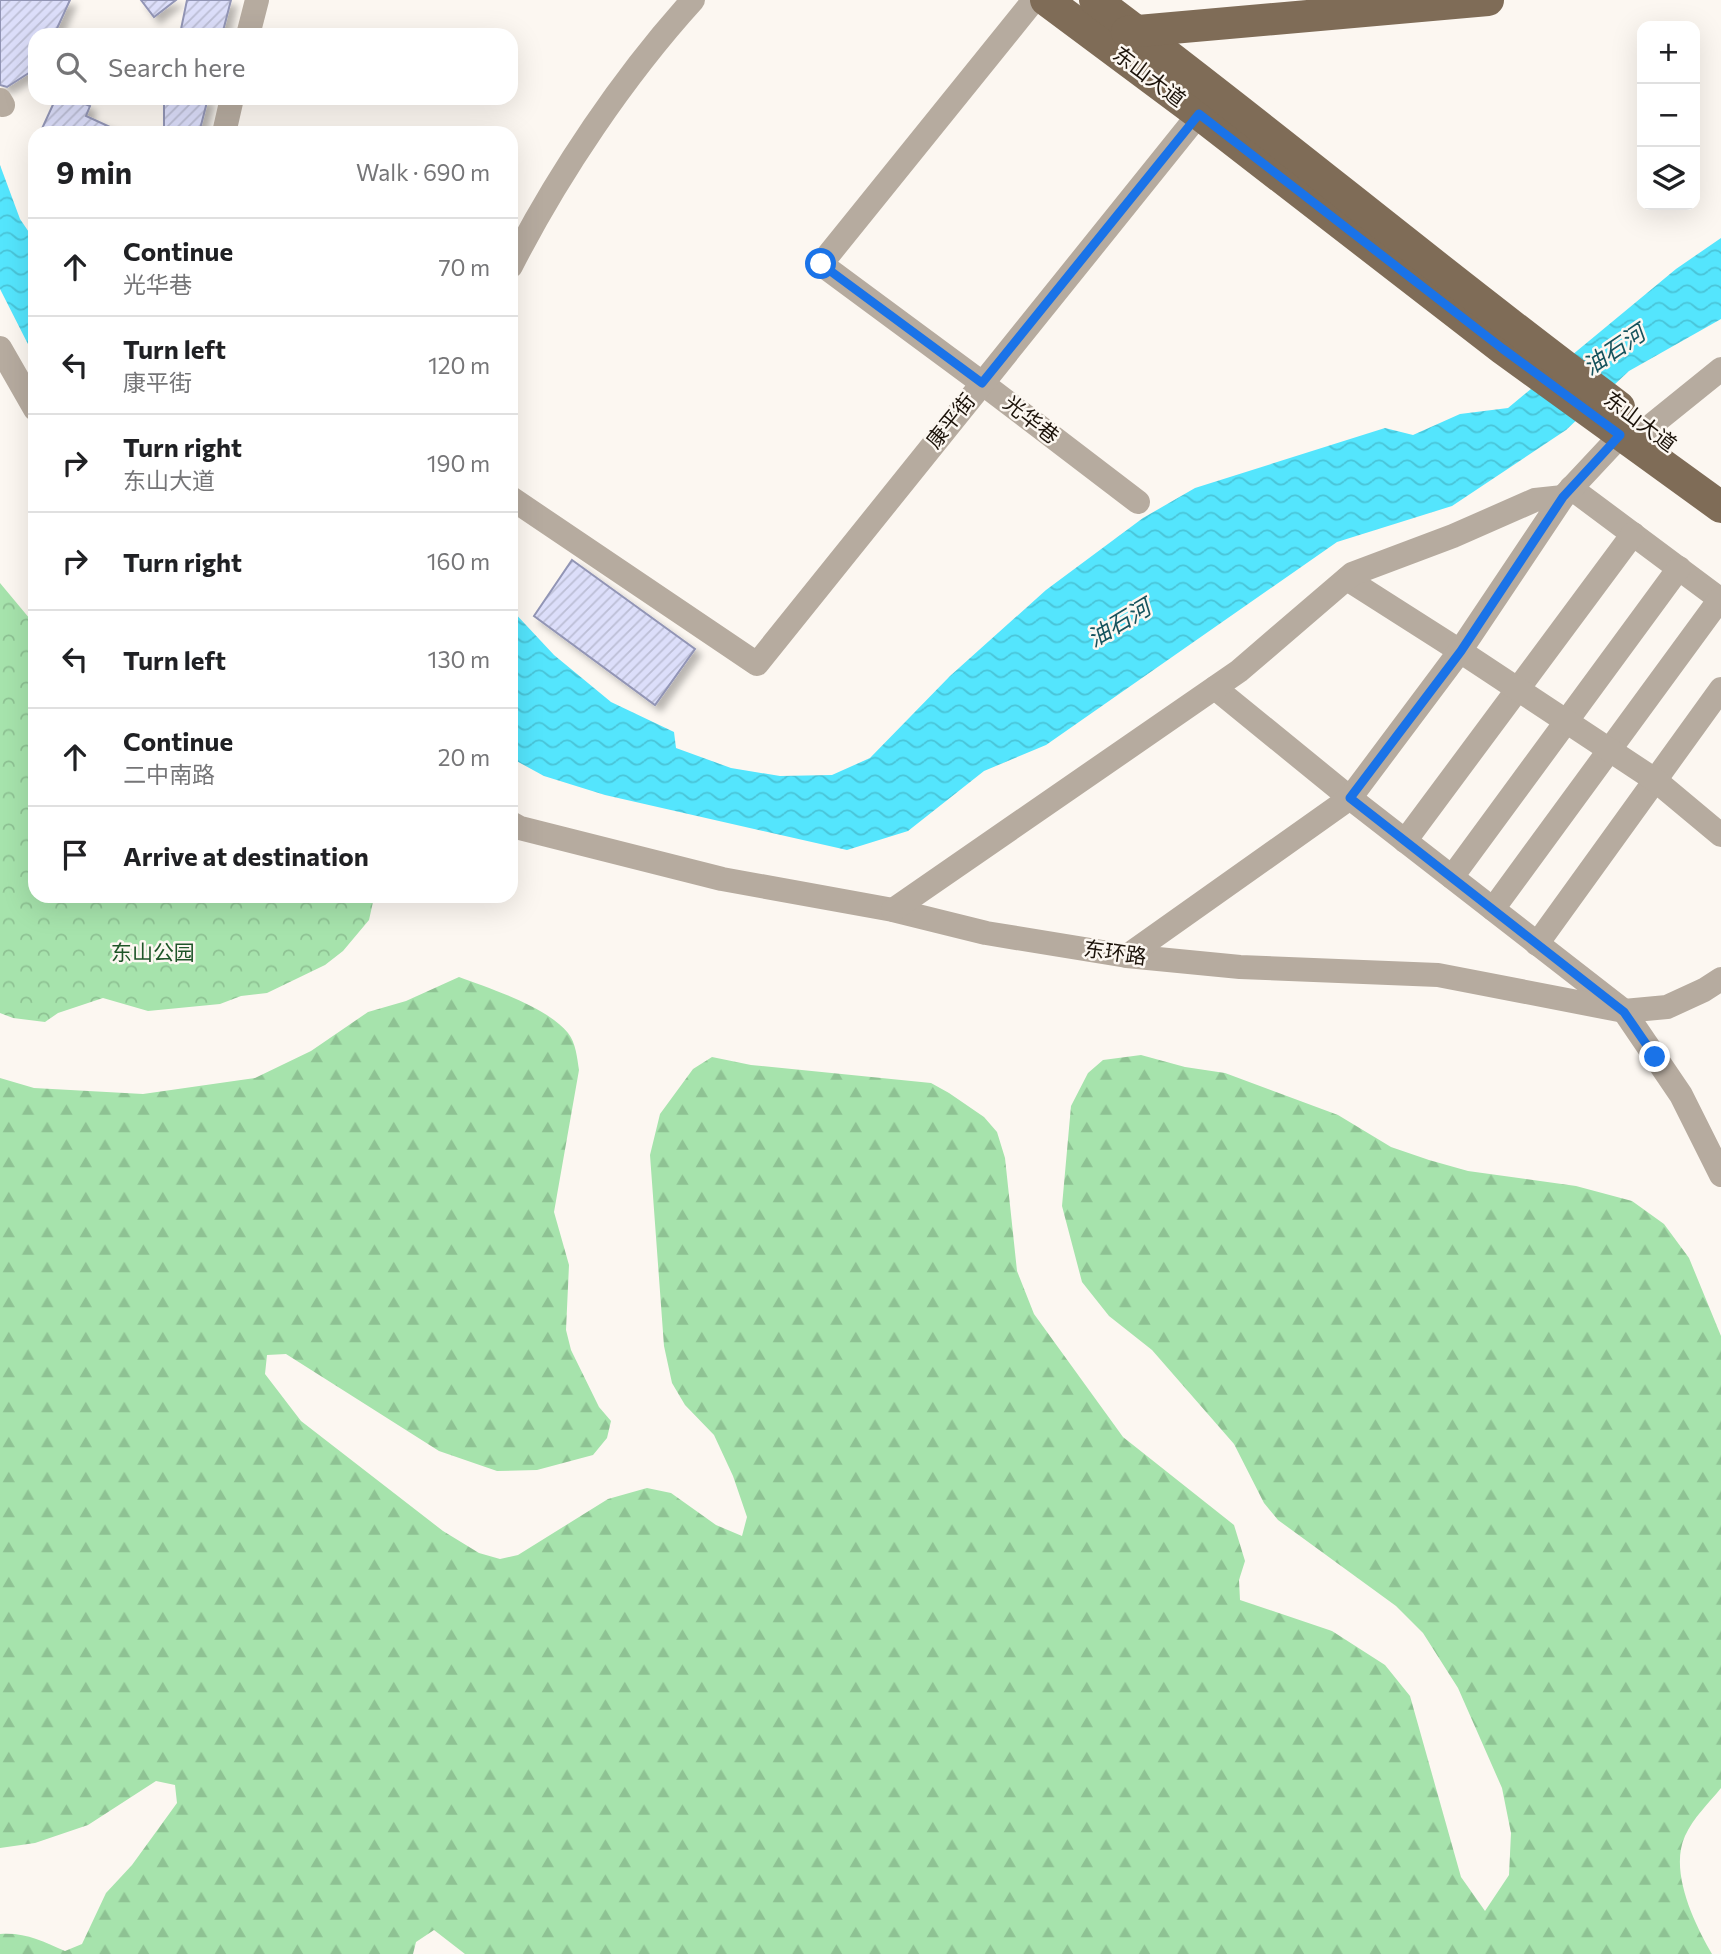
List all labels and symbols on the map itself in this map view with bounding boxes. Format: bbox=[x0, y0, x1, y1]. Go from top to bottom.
street label: 东山大道 bbox=[1109, 41, 1191, 111]
route start bbox=[805, 248, 836, 279]
water label: 油石河 bbox=[1577, 316, 1653, 380]
street label: 东山大道 bbox=[1600, 386, 1682, 456]
street label: 康平街 bbox=[920, 388, 979, 452]
street label: 光华巷 bbox=[999, 390, 1064, 448]
water label: 油石河 bbox=[1082, 590, 1159, 652]
street label: 东环路 bbox=[1082, 935, 1148, 968]
park label: 东山公园 bbox=[111, 939, 195, 964]
route end bbox=[1639, 1041, 1670, 1072]

